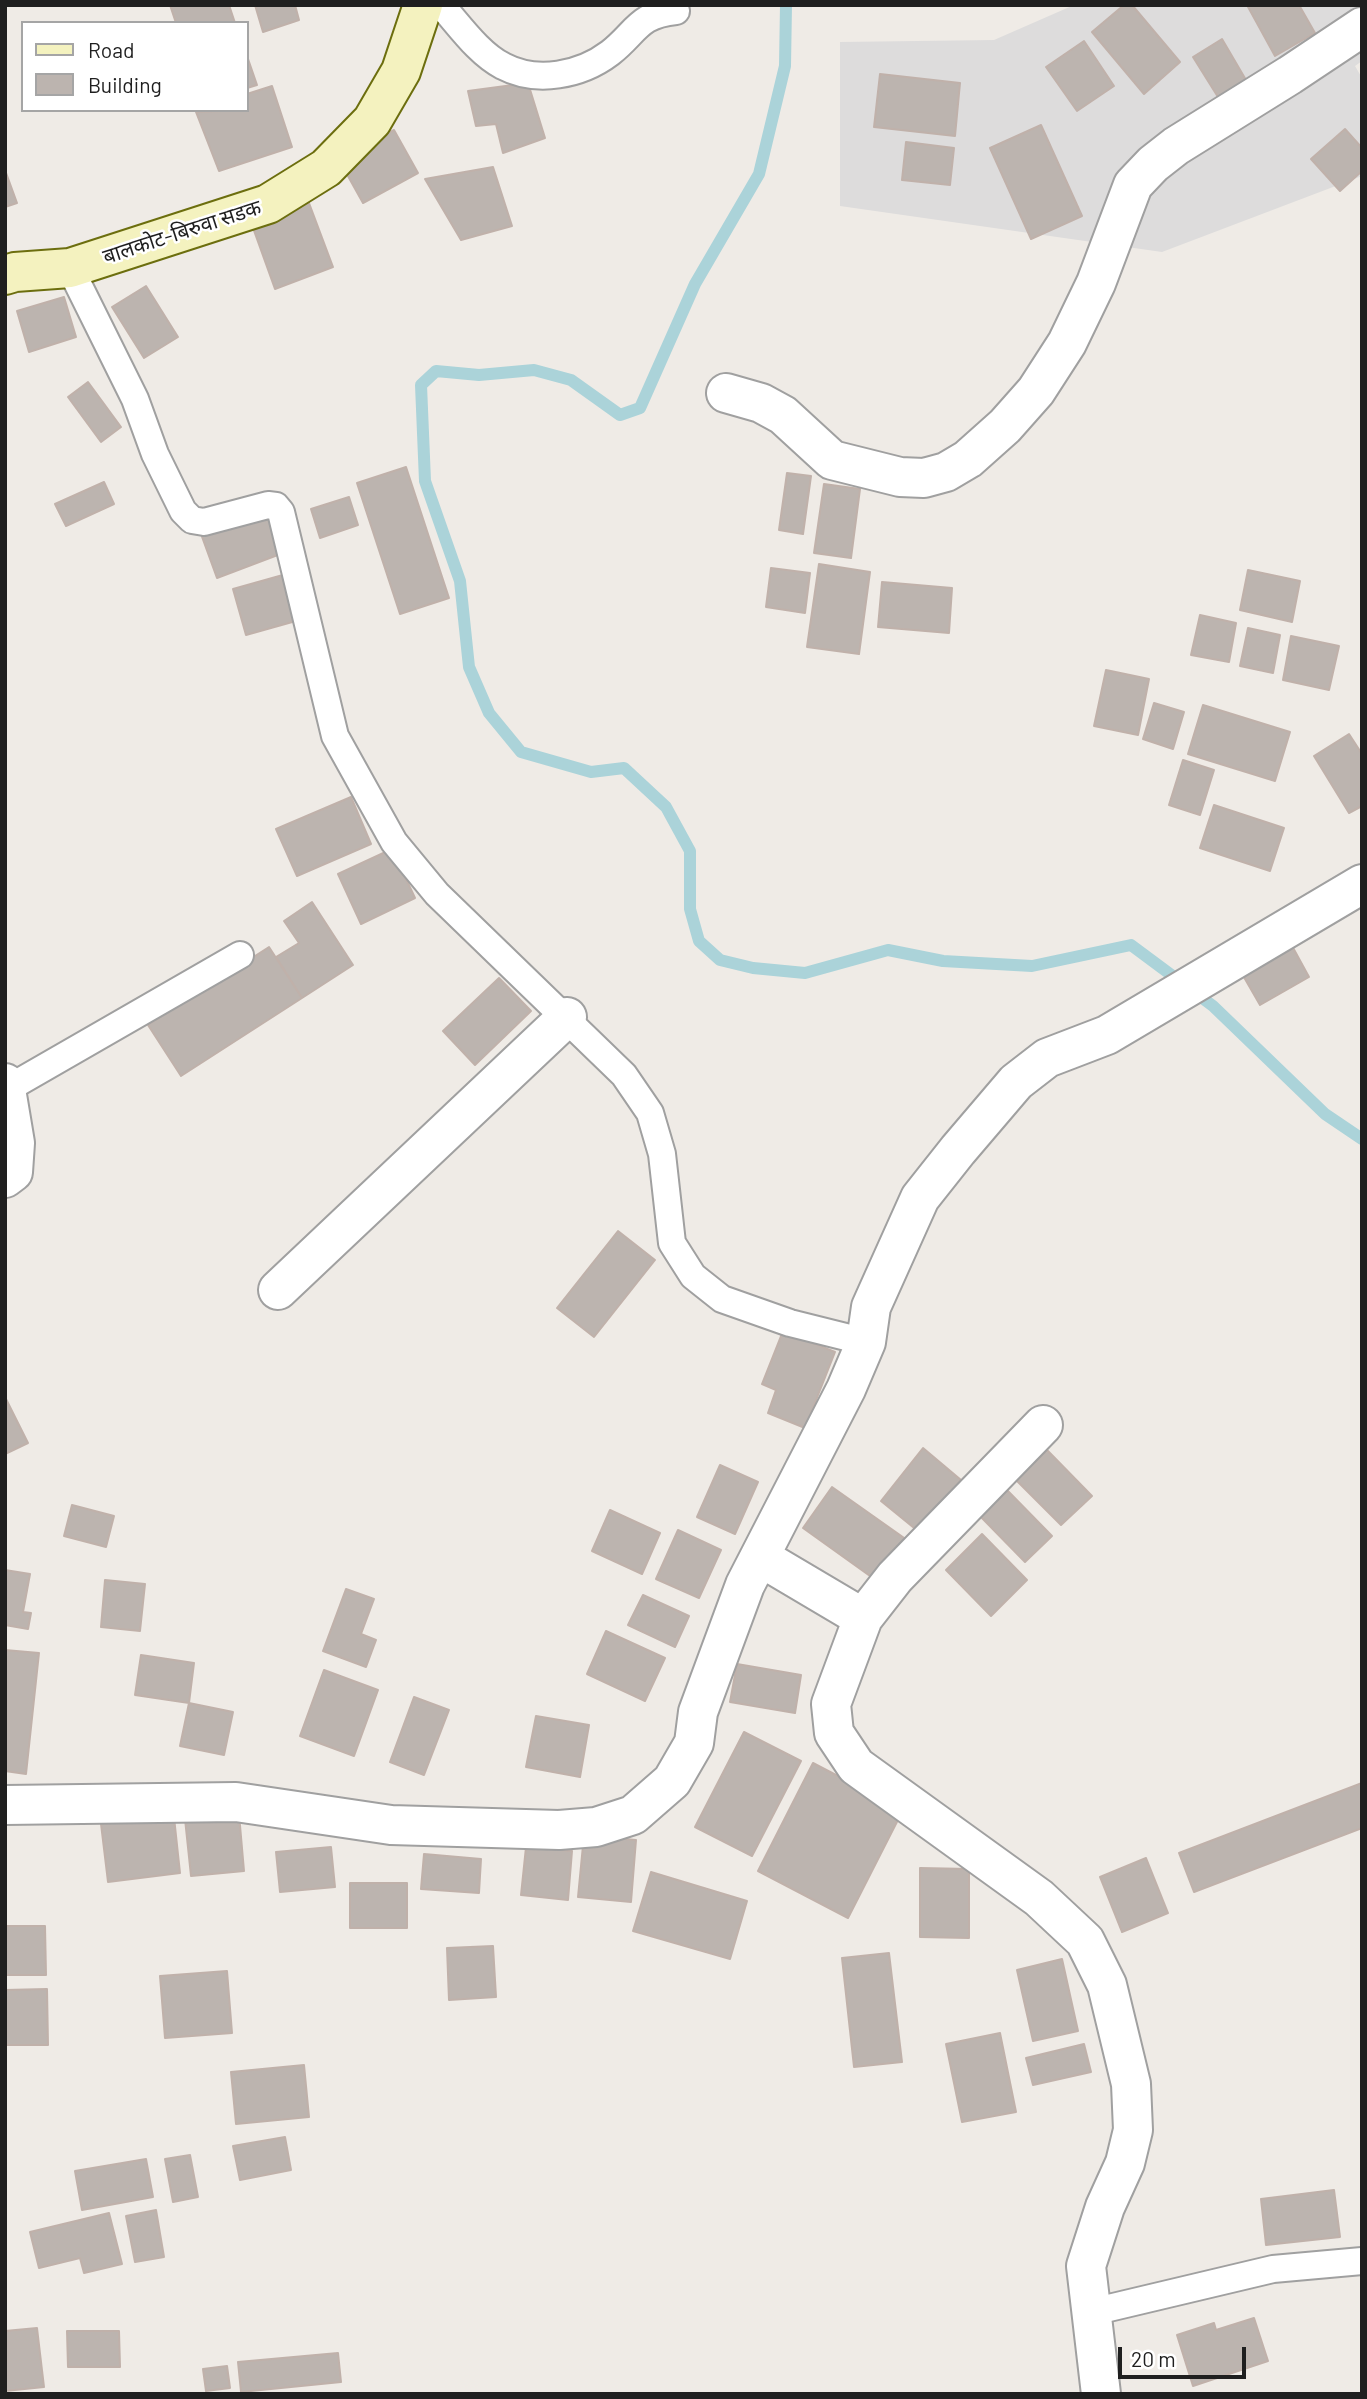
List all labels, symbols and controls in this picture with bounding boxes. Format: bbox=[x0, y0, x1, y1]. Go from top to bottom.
legend bbox=[21, 21, 248, 112]
text: Road bbox=[88, 37, 134, 62]
text: Building bbox=[88, 72, 162, 97]
street label: बालकोट-बिरुवा सडक bbox=[100, 195, 264, 269]
scale bar bbox=[1122, 2332, 1250, 2376]
text: 20 m bbox=[1131, 2346, 1176, 2371]

